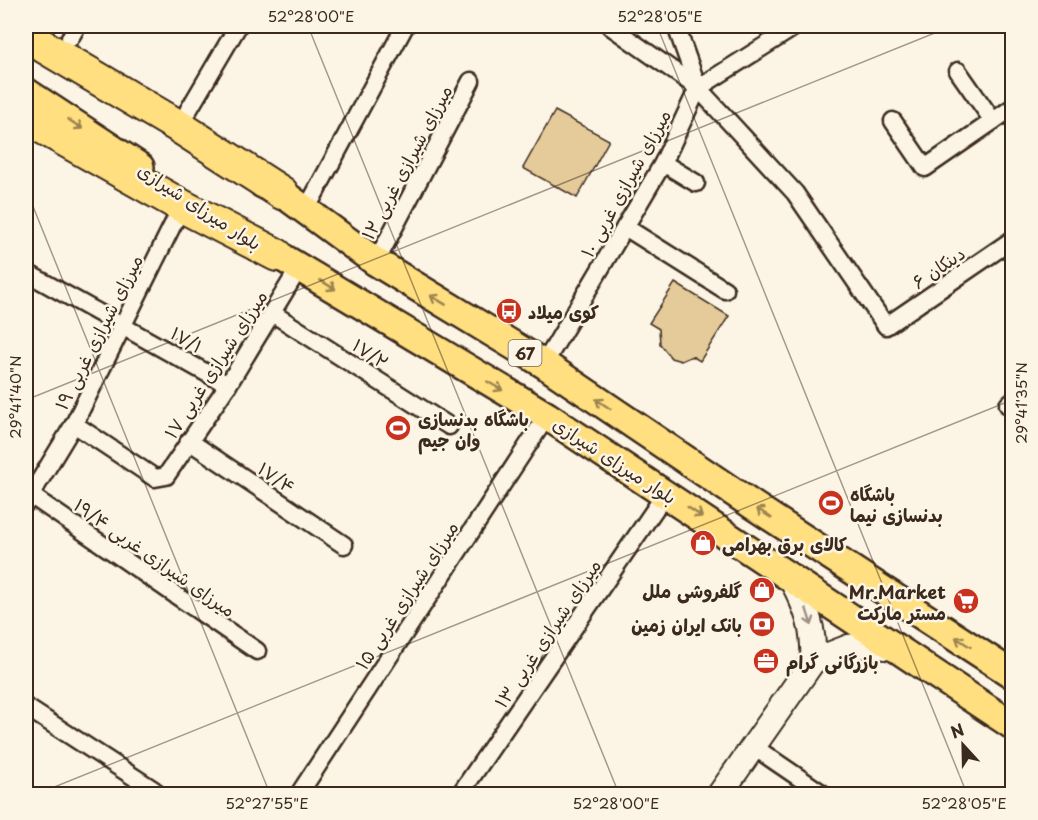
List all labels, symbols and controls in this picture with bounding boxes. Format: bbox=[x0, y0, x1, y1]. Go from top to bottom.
text: 52°28'00"E bbox=[268, 4, 354, 27]
text: 52°28'05"E bbox=[617, 4, 703, 27]
street label: ۱۲ میرزای شیرازی غربی bbox=[354, 80, 458, 244]
street label: ۱۰ میرزای شیرازی غربی bbox=[573, 104, 677, 262]
one-way arrow bbox=[66, 118, 83, 131]
street label: بلوار میرزای شیرازی bbox=[133, 156, 267, 256]
street label: دینکان ۶ bbox=[906, 239, 970, 295]
street label: ۱۹ میرزای شیرازی غربی bbox=[47, 250, 149, 414]
one-way arrow bbox=[319, 279, 336, 291]
street label: ۱۷ میرزای شیرازی غربی bbox=[157, 284, 273, 444]
one-way arrow bbox=[430, 293, 447, 305]
bus stop icon: کوی میلاد bbox=[494, 296, 524, 326]
place label: کوی میلاد bbox=[528, 298, 599, 325]
street label: ۱۷/۱ bbox=[166, 319, 208, 359]
street label: ۱۷/۲ bbox=[347, 331, 395, 375]
road number: 67 bbox=[508, 340, 542, 366]
text: 29°41'40"N bbox=[3, 355, 26, 439]
text: 29°41'35"N bbox=[1009, 362, 1032, 444]
one-way arrow bbox=[486, 380, 503, 392]
one-way arrow bbox=[595, 398, 612, 410]
place label: باشگاه بدنسازی وان جیم bbox=[418, 405, 529, 455]
street label: بلوار میرزای شیرازی bbox=[548, 410, 682, 510]
sports icon: باشگاه بدنسازی وان جیم bbox=[383, 413, 413, 443]
street label: ۱۷/۴ bbox=[253, 455, 301, 499]
place label: باشگاه بدنسازی نیما bbox=[850, 480, 943, 528]
sports icon: باشگاه بدنسازی نیما bbox=[816, 488, 846, 518]
street label: ۱۹/۴ میرزای شیرازی غربی bbox=[69, 491, 241, 623]
one-way arrow bbox=[686, 507, 703, 519]
one-way arrow bbox=[757, 507, 773, 519]
street label: ۱۵ میرزای شیرازی غربی bbox=[348, 516, 464, 674]
shop icon: کالای برق بهرامی bbox=[688, 528, 718, 558]
place label: کالای برق بهرامی bbox=[722, 530, 847, 557]
street label: ۱۳ میرزای شیرازی غربی bbox=[487, 553, 607, 713]
shop icon: گلفروشی ملل bbox=[747, 575, 777, 605]
place label: گلفروشی ملل bbox=[642, 577, 742, 604]
place label: Mr.Market مستر مارکت bbox=[849, 578, 946, 626]
supermarket icon: Mr.Market مستر مارکت bbox=[951, 586, 981, 616]
one-way arrow bbox=[804, 607, 815, 626]
bank icon: بانک ایران زمین bbox=[747, 609, 777, 639]
place label: بانک ایران زمین bbox=[631, 611, 742, 638]
one-way arrow bbox=[956, 636, 972, 648]
office icon: بازرگانی گرام bbox=[751, 646, 781, 676]
place label: بازرگانی گرام bbox=[786, 648, 878, 677]
north arrow bbox=[933, 715, 993, 775]
text: N bbox=[947, 717, 967, 744]
text: 52°27'55"E bbox=[225, 791, 309, 814]
text: 52°28'00"E bbox=[573, 791, 659, 814]
text: 52°28'05"E bbox=[921, 791, 1007, 814]

